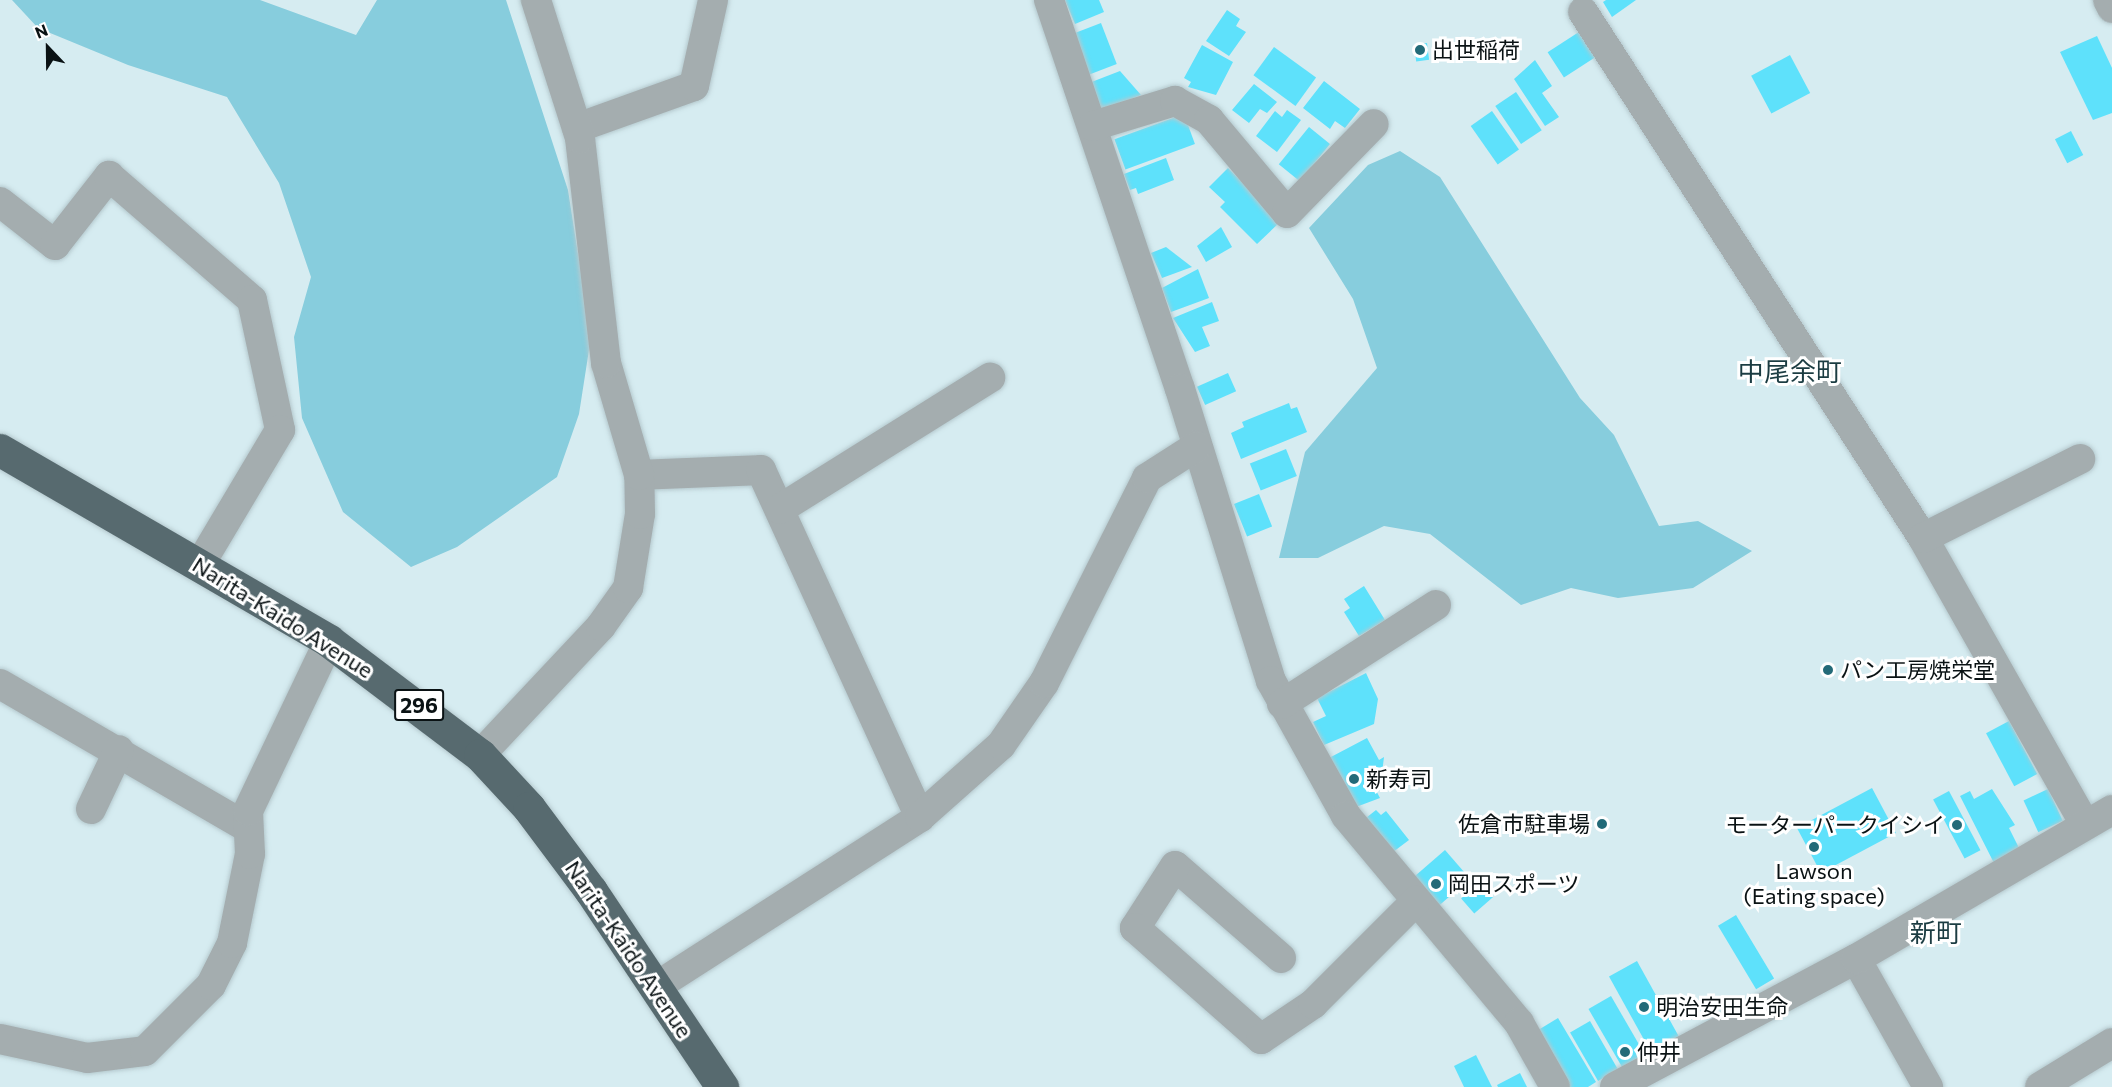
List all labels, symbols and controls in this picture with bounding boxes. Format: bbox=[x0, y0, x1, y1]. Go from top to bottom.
north arrow bbox=[18, 18, 78, 78]
text: N bbox=[32, 20, 50, 42]
place label: 出世稲荷 bbox=[1432, 37, 1520, 63]
marker: 出世稲荷 bbox=[1413, 43, 1427, 57]
district label: 中尾余町 bbox=[1738, 355, 1842, 387]
street label: Narita-Kaido Avenue bbox=[188, 551, 378, 683]
place label: パン工房焼栄堂 bbox=[1840, 657, 1994, 683]
marker: パン工房焼栄堂 bbox=[1821, 663, 1835, 677]
road number: 296 bbox=[394, 687, 444, 723]
place label: 新寿司 bbox=[1366, 766, 1432, 792]
marker: 新寿司 bbox=[1347, 772, 1361, 786]
place label: 佐倉市駐車場 bbox=[1458, 811, 1590, 837]
place label: モーターパークイシイ bbox=[1725, 812, 1945, 838]
marker: 佐倉市駐車場 bbox=[1595, 817, 1609, 831]
marker: モーターパークイシイ bbox=[1950, 818, 1964, 832]
marker: Lawson (Eating space) bbox=[1807, 840, 1821, 854]
street label: Narita-Kaido Avenue bbox=[560, 856, 698, 1042]
place label: Lawson (Eating space) bbox=[1743, 857, 1885, 908]
place label: 岡田スポーツ bbox=[1448, 871, 1580, 897]
marker: 岡田スポーツ bbox=[1429, 877, 1443, 891]
district label: 新町 bbox=[1910, 916, 1962, 948]
place label: 明治安田生命 bbox=[1656, 994, 1788, 1020]
marker: 明治安田生命 bbox=[1637, 1000, 1651, 1014]
place label: 仲井 bbox=[1637, 1039, 1681, 1065]
marker: 仲井 bbox=[1618, 1045, 1632, 1059]

